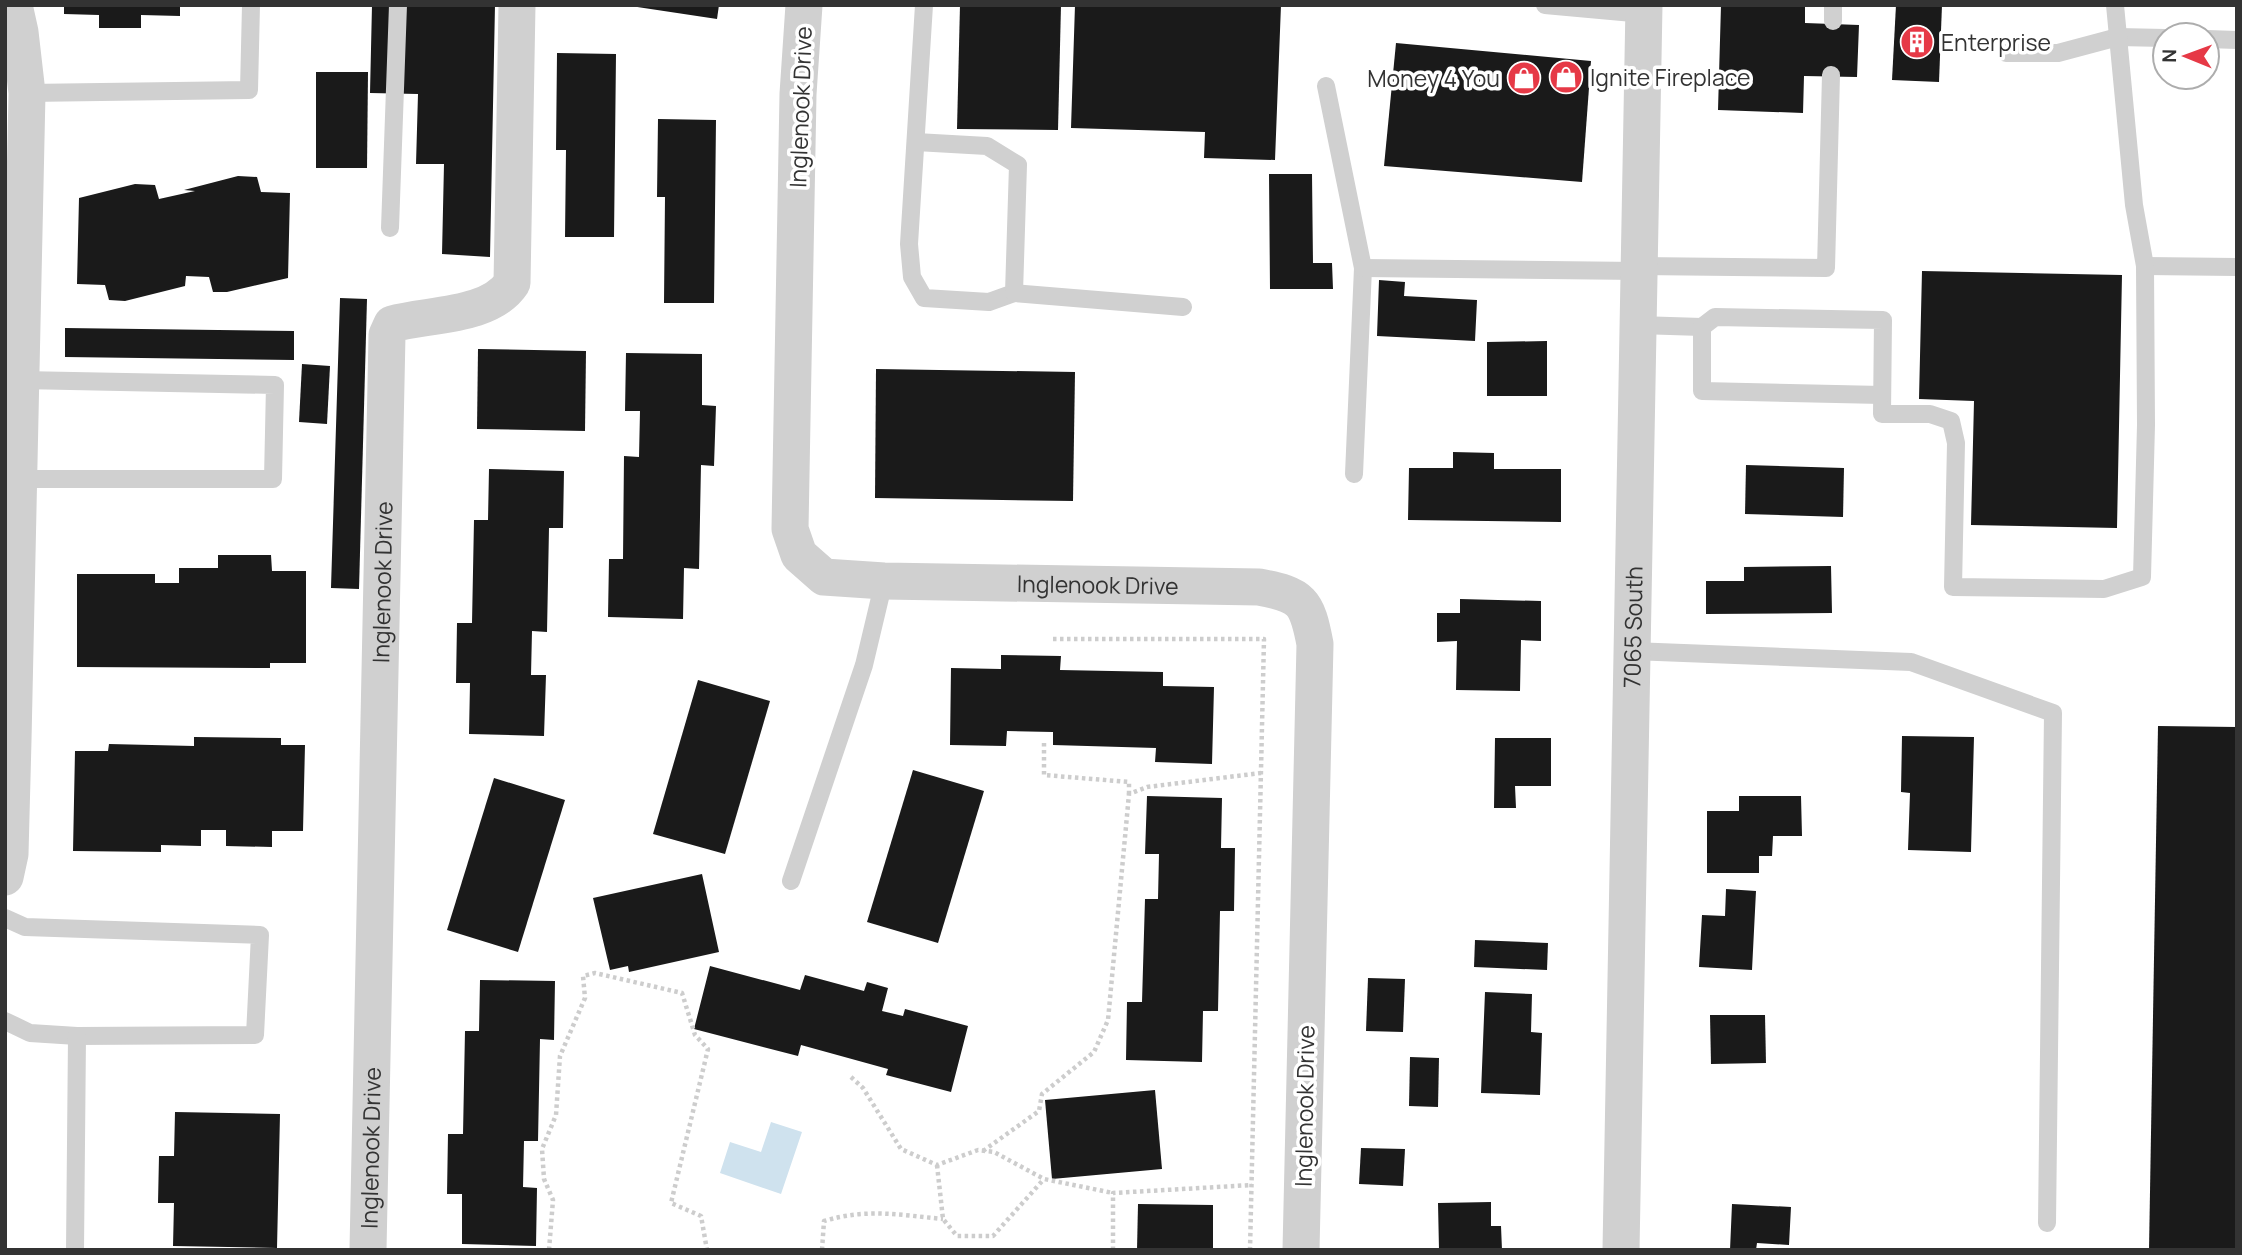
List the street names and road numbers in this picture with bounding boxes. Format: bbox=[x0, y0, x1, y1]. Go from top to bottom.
street label: Inglenook Drive bbox=[781, 26, 819, 188]
street label: Inglenook Drive bbox=[364, 501, 400, 663]
street label: 7065 South bbox=[1615, 566, 1650, 688]
street label: Inglenook Drive bbox=[1017, 567, 1179, 602]
street label: Inglenook Drive bbox=[1287, 1025, 1321, 1187]
street label: Inglenook Drive bbox=[352, 1067, 388, 1229]

